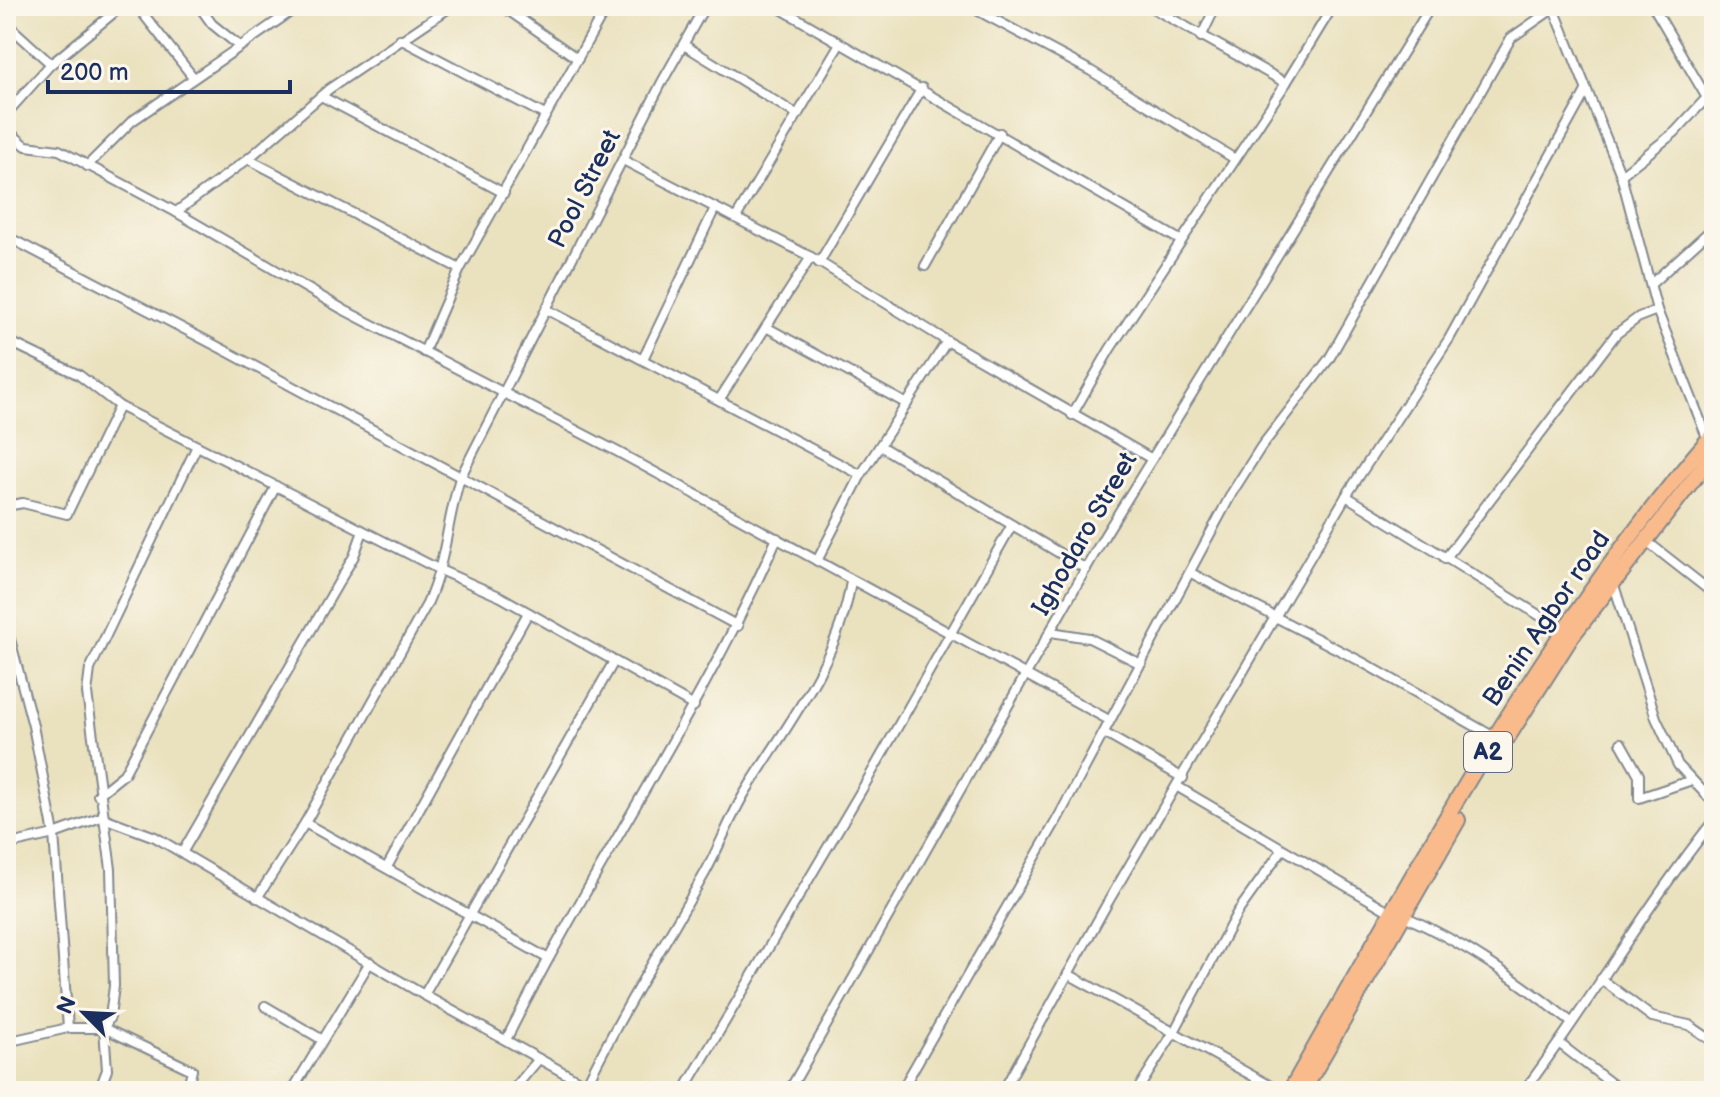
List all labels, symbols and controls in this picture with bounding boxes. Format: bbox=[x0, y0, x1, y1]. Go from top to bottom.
scale bar bbox=[48, 44, 290, 94]
text: 200 m bbox=[60, 58, 129, 87]
street label: Pool Street bbox=[542, 125, 628, 253]
street label: Ighodaro Street bbox=[1026, 447, 1144, 621]
street label: Benin Agbor road bbox=[1477, 525, 1617, 713]
road number: A2 bbox=[1464, 732, 1512, 772]
north arrow bbox=[44, 973, 124, 1053]
text: N bbox=[51, 992, 83, 1019]

